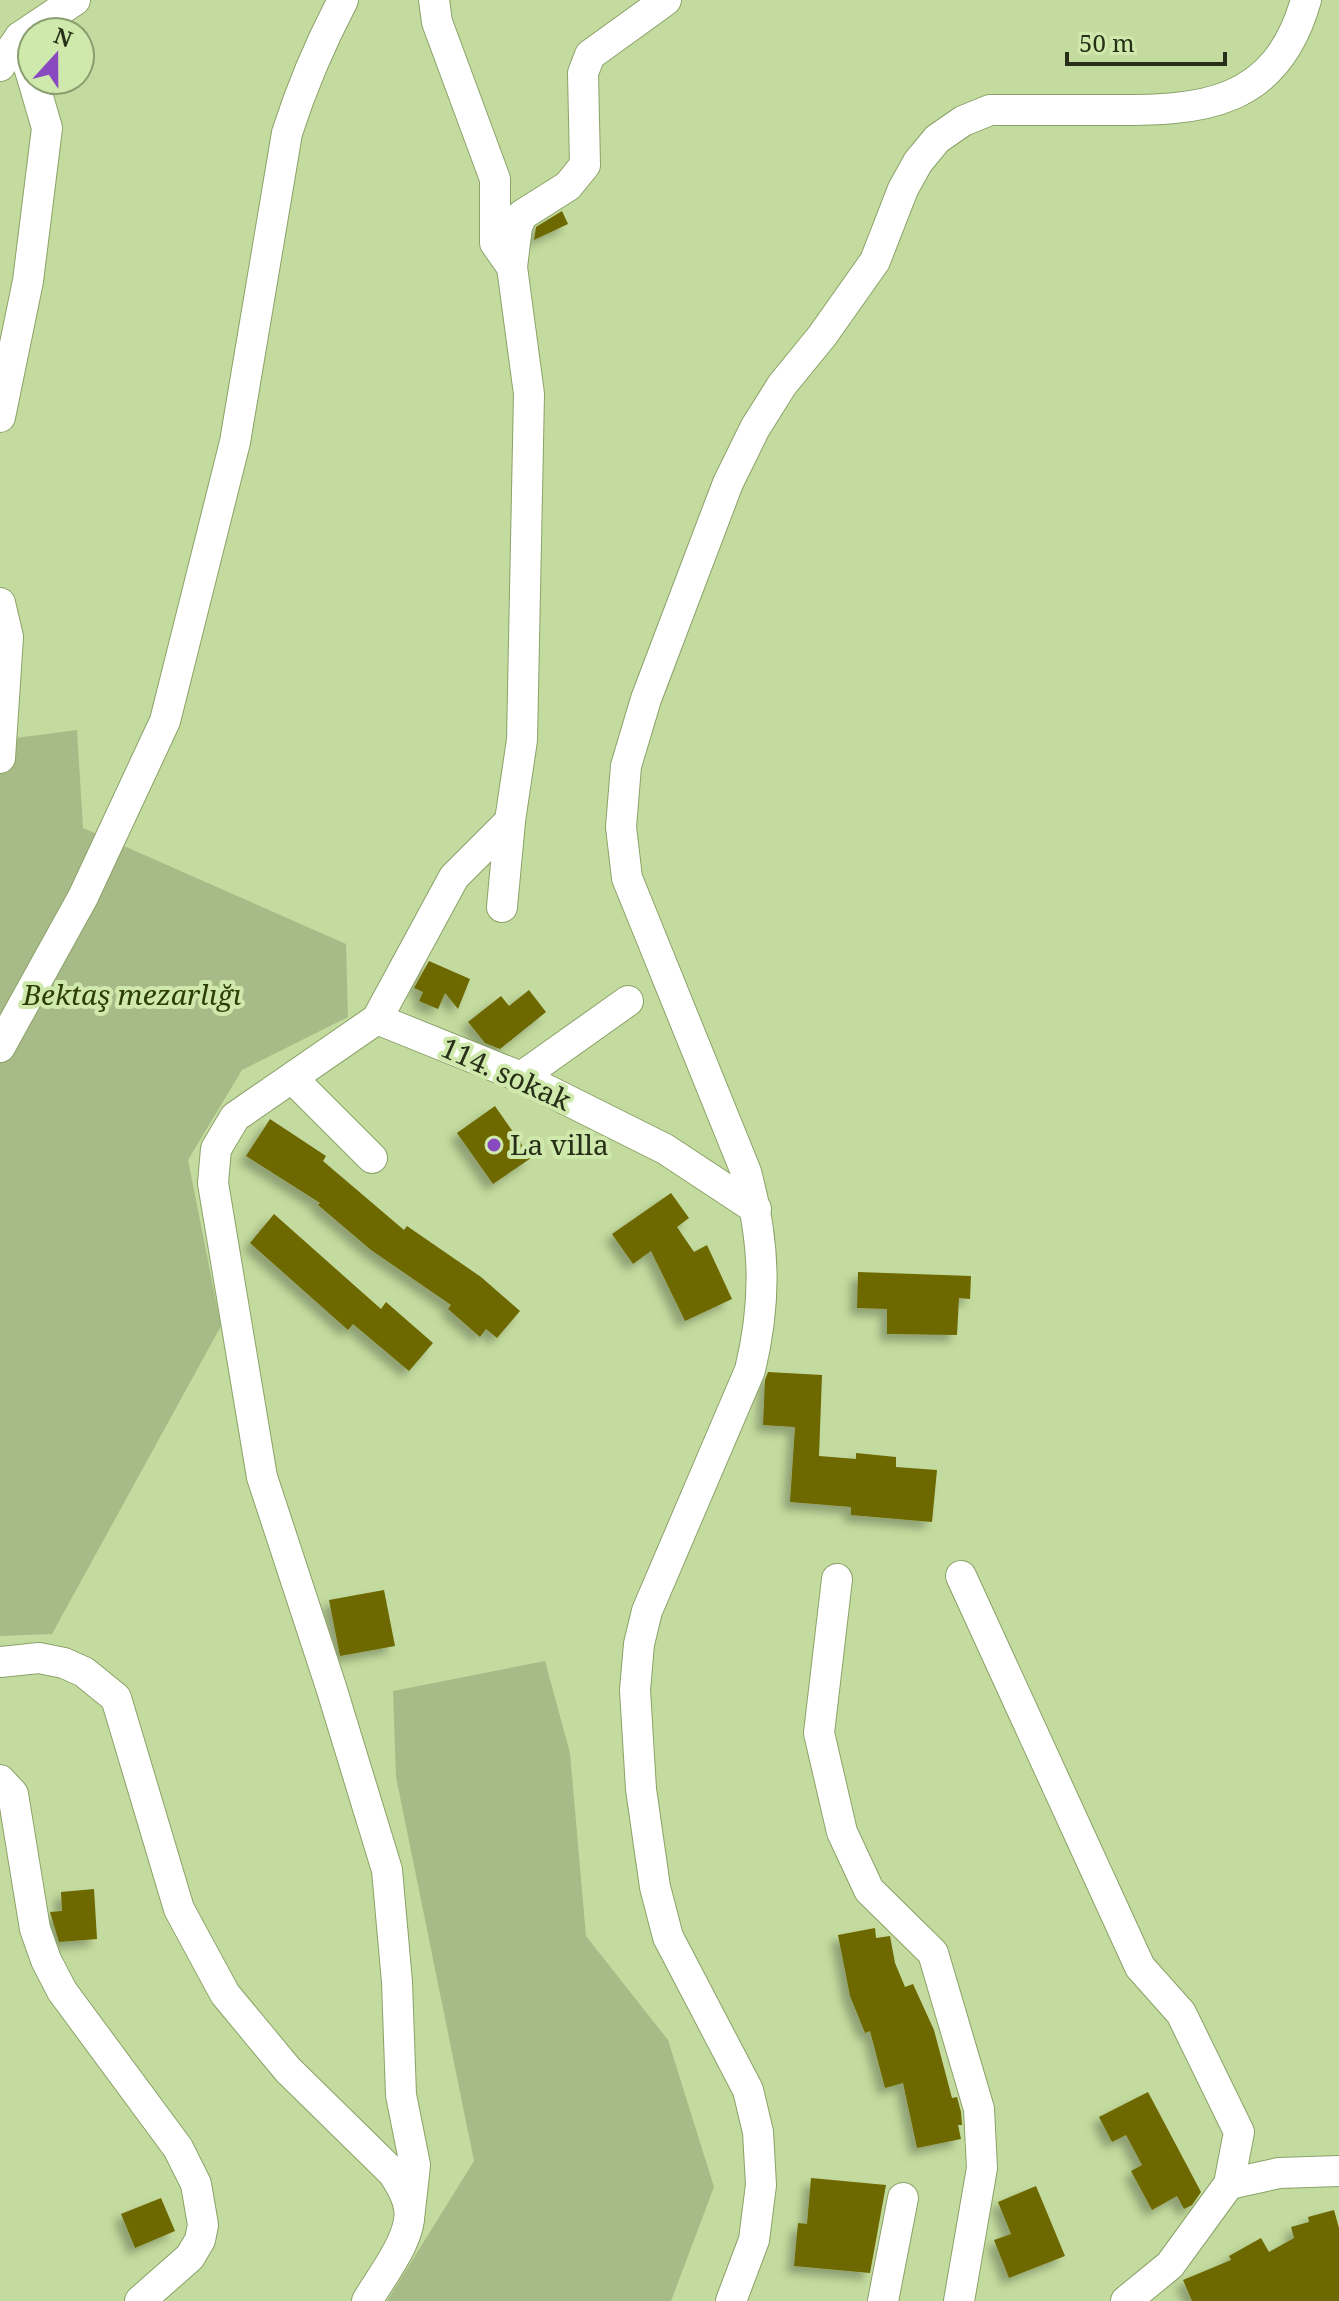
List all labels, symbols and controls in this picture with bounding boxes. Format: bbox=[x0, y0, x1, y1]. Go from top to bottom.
north arrow bbox=[16, 16, 96, 96]
scale bar bbox=[1067, 16, 1225, 66]
text: N bbox=[50, 19, 77, 54]
text: 50 m bbox=[1079, 26, 1135, 59]
park label: Bektaş mezarlığı bbox=[22, 975, 242, 1013]
street label: 114. sokak bbox=[435, 1028, 578, 1119]
place label: La villa bbox=[510, 1125, 609, 1163]
marker: La villa bbox=[485, 1136, 503, 1154]

